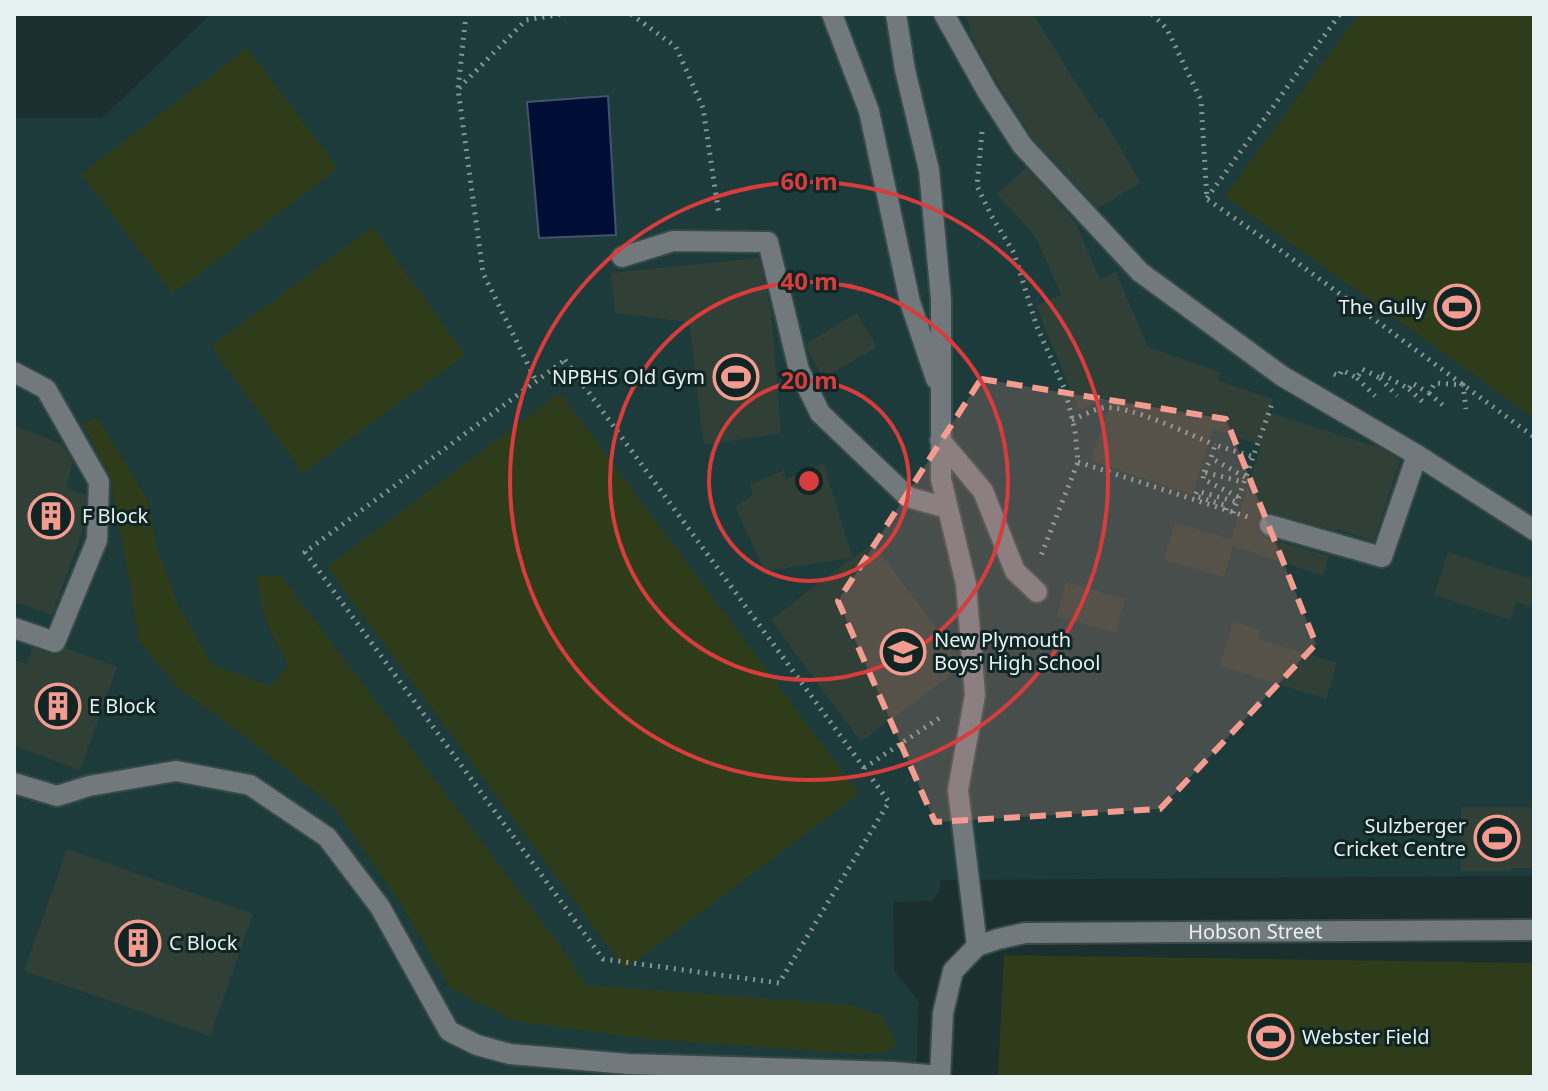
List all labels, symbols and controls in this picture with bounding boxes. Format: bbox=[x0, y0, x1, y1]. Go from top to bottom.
text: 60 m bbox=[780, 164, 838, 197]
text: 40 m bbox=[780, 264, 838, 297]
sports icon: The Gully bbox=[1433, 283, 1481, 331]
place label: The Gully bbox=[1339, 293, 1427, 320]
sports icon: NPBHS Old Gym bbox=[712, 353, 760, 401]
place label: NPBHS Old Gym bbox=[552, 363, 705, 390]
text: 20 m bbox=[780, 363, 838, 396]
centre of rings bbox=[795, 467, 823, 495]
building icon: F Block bbox=[27, 492, 75, 540]
place label: F Block bbox=[82, 502, 148, 529]
place label: New Plymouth Boys' High School bbox=[934, 626, 1100, 676]
school or university icon: New Plymouth Boys' High School bbox=[879, 628, 927, 676]
building icon: E Block bbox=[34, 682, 82, 730]
place label: E Block bbox=[89, 692, 156, 719]
place label: Sulzberger Cricket Centre bbox=[1333, 812, 1466, 862]
sports icon: Sulzberger Cricket Centre bbox=[1473, 814, 1521, 862]
street label: Hobson Street bbox=[1188, 917, 1323, 945]
building icon: C Block bbox=[114, 919, 162, 967]
place label: C Block bbox=[169, 929, 238, 956]
sports icon: Webster Field bbox=[1247, 1013, 1295, 1061]
place label: Webster Field bbox=[1302, 1023, 1430, 1050]

